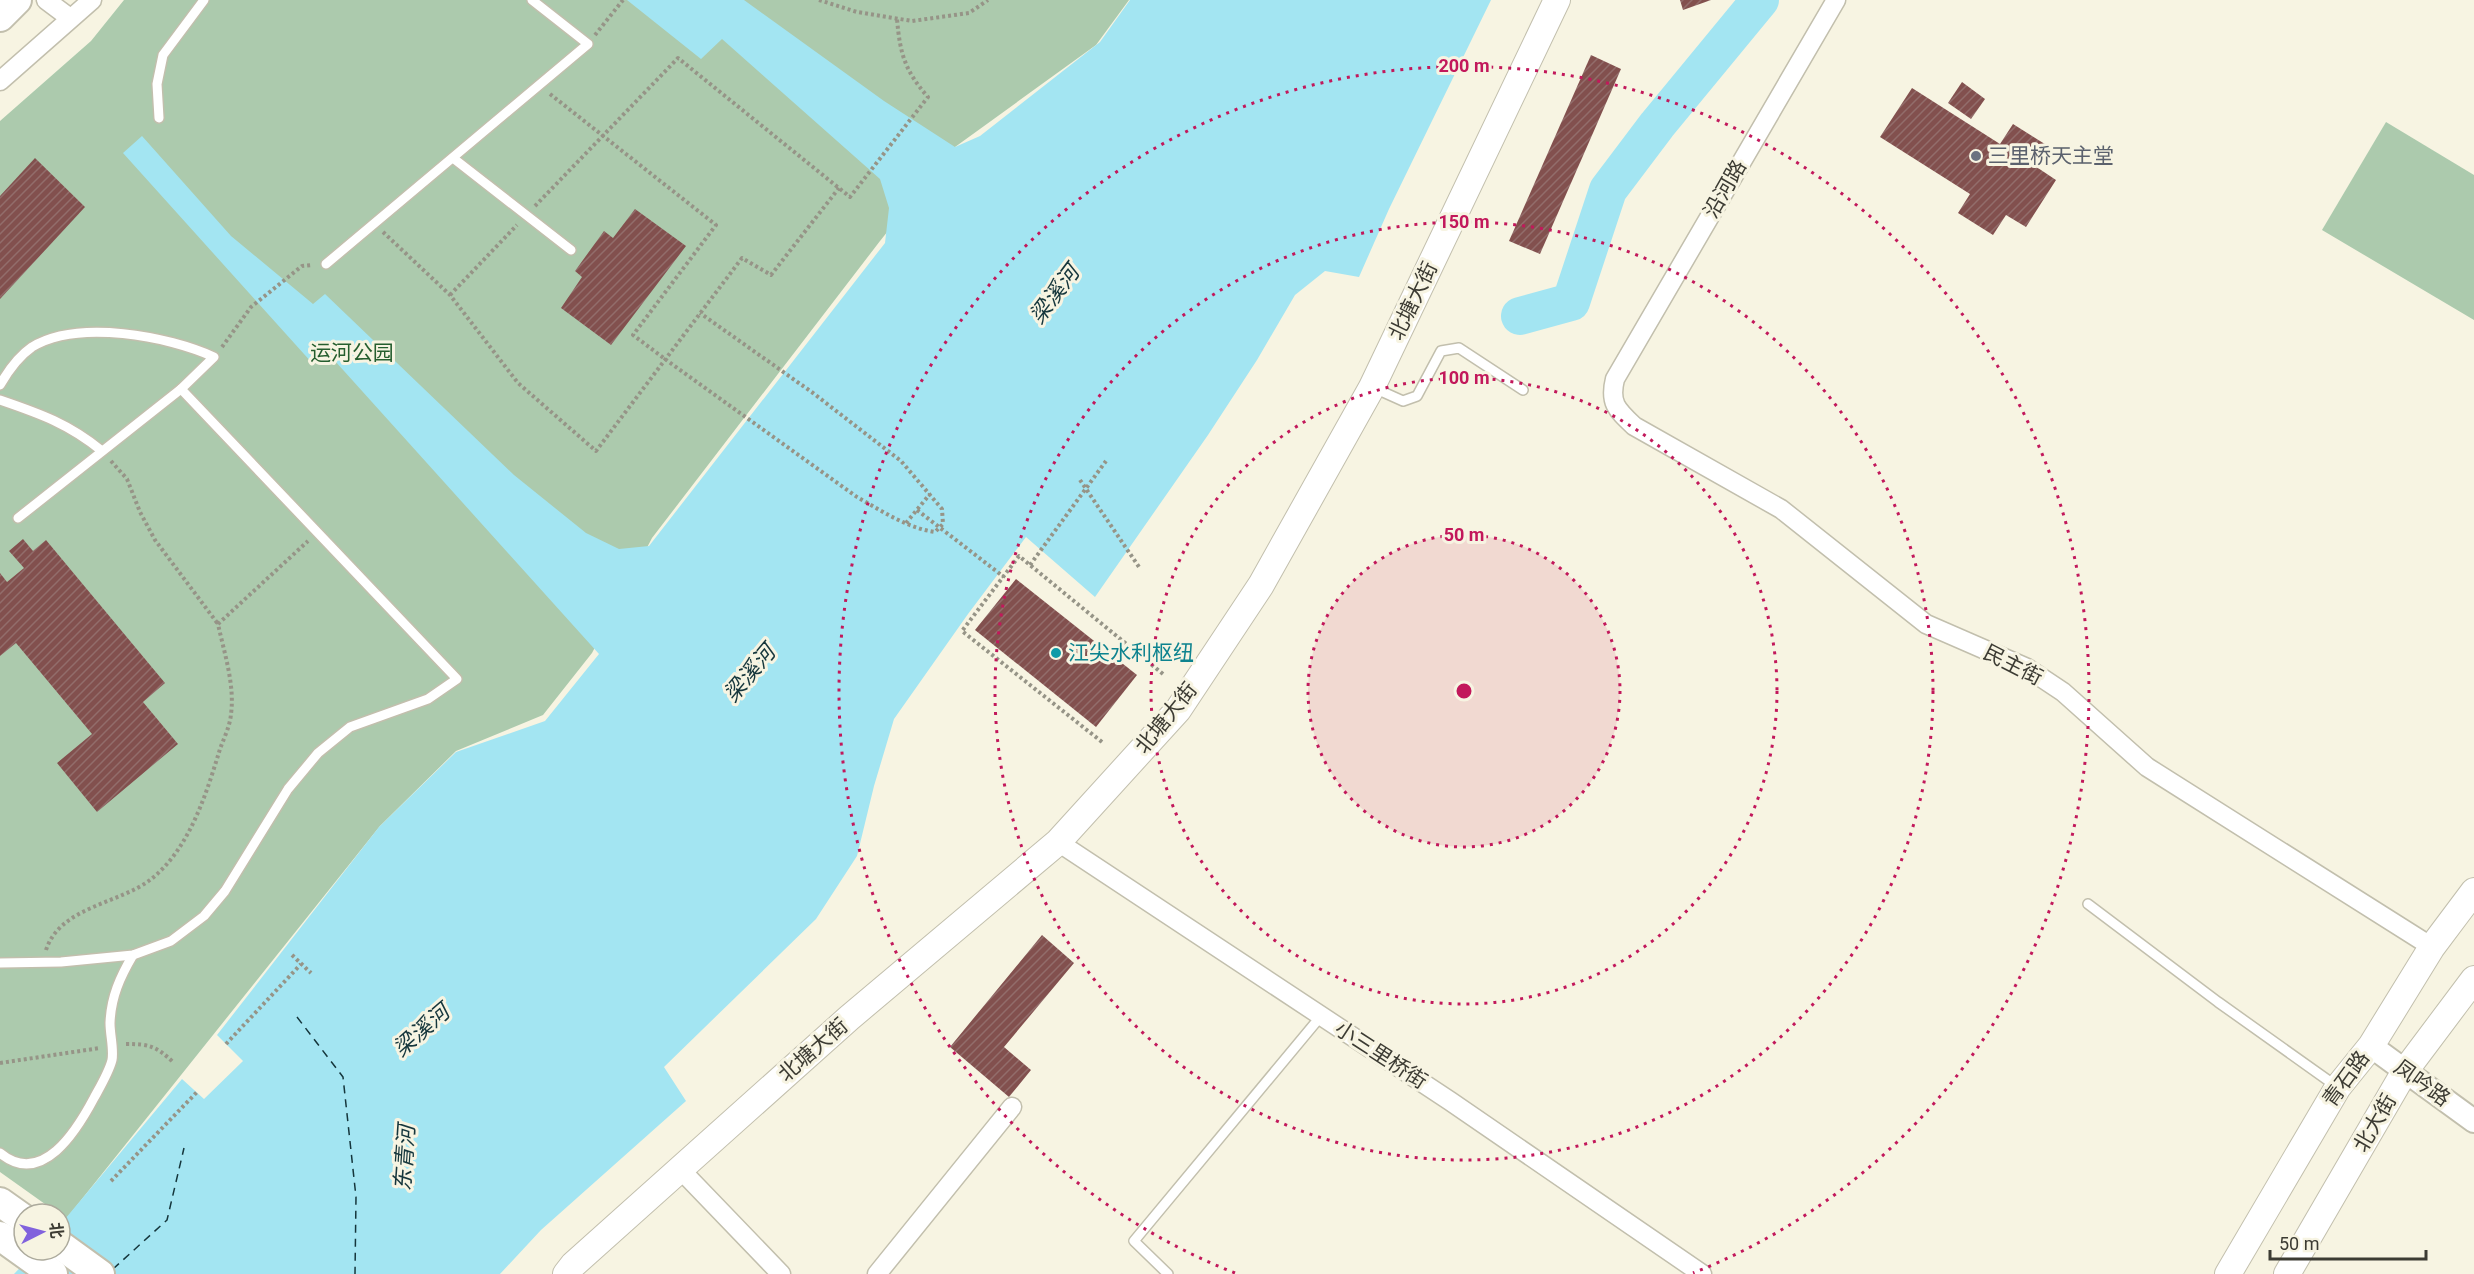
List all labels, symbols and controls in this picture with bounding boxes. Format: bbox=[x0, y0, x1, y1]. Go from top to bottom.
text: 200 m bbox=[1438, 55, 1490, 76]
place label: 三里桥天主堂 bbox=[1988, 144, 2114, 168]
marker: 三里桥天主堂 bbox=[1969, 149, 1983, 163]
street label: 沿河路 bbox=[1699, 156, 1751, 222]
text: 150 m bbox=[1438, 211, 1490, 232]
water label: 梁溪河 bbox=[1025, 257, 1087, 328]
street label: 北塘大街 bbox=[1384, 258, 1442, 344]
park label: 运河公园 bbox=[310, 341, 394, 365]
text: 100 m bbox=[1438, 367, 1490, 388]
text: 50 m bbox=[1444, 524, 1484, 545]
water label: 梁溪河 bbox=[719, 637, 783, 707]
street label: 民主街 bbox=[1979, 640, 2047, 690]
place label: 江尖水利枢纽 bbox=[1068, 641, 1194, 665]
marker: 江尖水利枢纽 bbox=[1049, 646, 1063, 660]
street label: 北塘大街 bbox=[1130, 678, 1202, 758]
centre of rings bbox=[1454, 681, 1474, 701]
water label: 梁溪河 bbox=[388, 997, 457, 1061]
street label: 北塘大街 bbox=[773, 1013, 853, 1087]
street label: 小三里桥街 bbox=[1330, 1016, 1432, 1094]
street label: 青石路 bbox=[2318, 1046, 2374, 1112]
street label: 凤吟路 bbox=[2389, 1055, 2455, 1111]
street label: 北大街 bbox=[2349, 1090, 2401, 1156]
water label: 东青河 bbox=[390, 1120, 420, 1192]
north arrow bbox=[12, 1202, 72, 1262]
text: 北 bbox=[46, 1222, 67, 1239]
scale bar bbox=[2270, 1223, 2426, 1261]
text: 50 m bbox=[2279, 1233, 2319, 1254]

